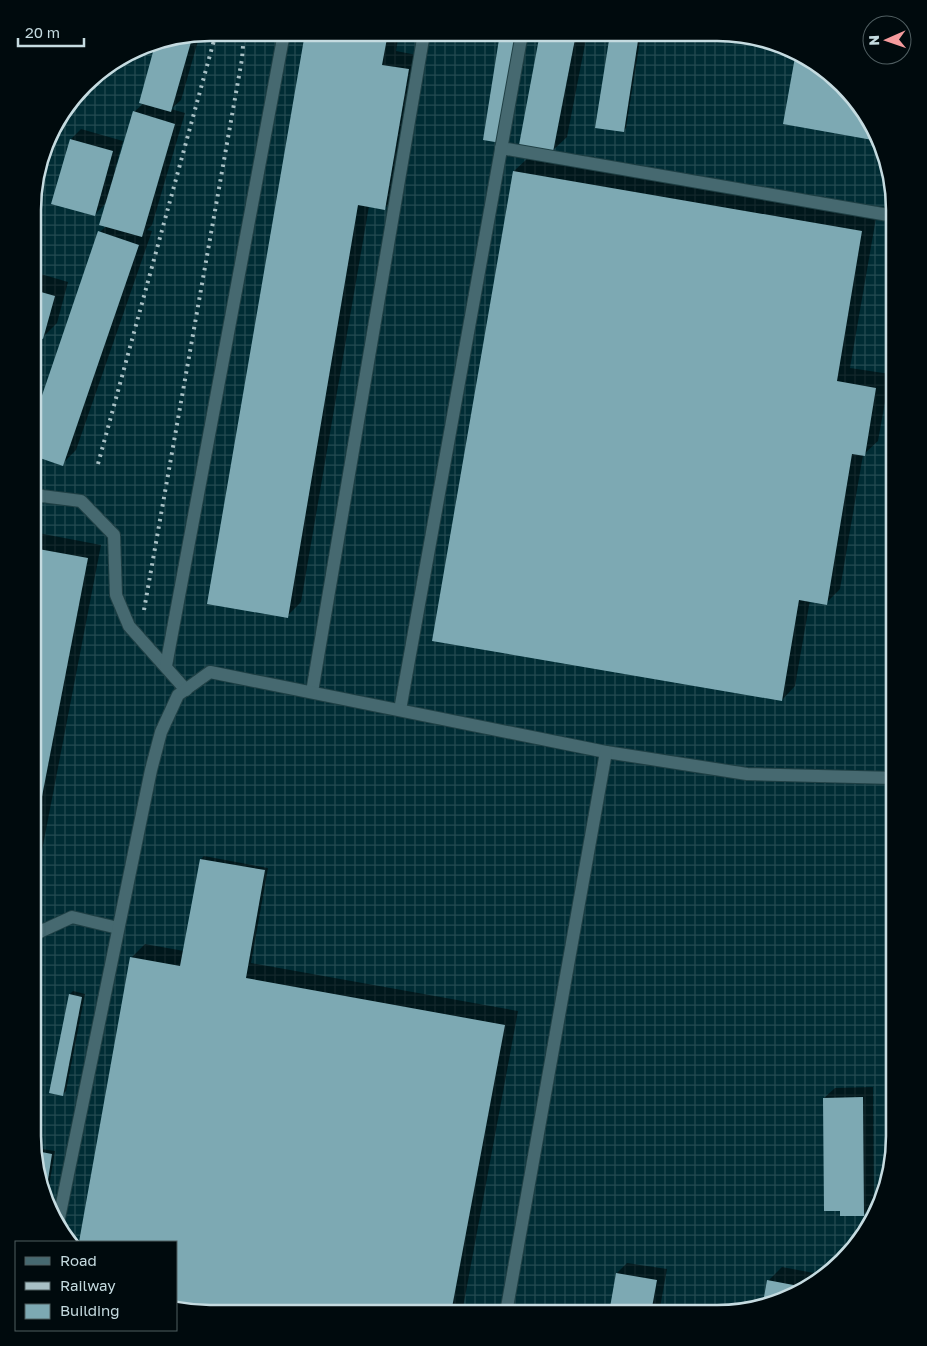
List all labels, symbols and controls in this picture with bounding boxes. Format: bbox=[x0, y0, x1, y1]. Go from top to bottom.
scale bar bbox=[18, 15, 84, 47]
north arrow bbox=[862, 15, 912, 65]
text: 20 m bbox=[25, 23, 60, 41]
text: N bbox=[865, 35, 882, 46]
legend bbox=[15, 1241, 178, 1331]
text: Road bbox=[60, 1251, 97, 1269]
text: Railway bbox=[60, 1276, 116, 1294]
text: Building bbox=[60, 1301, 120, 1319]

